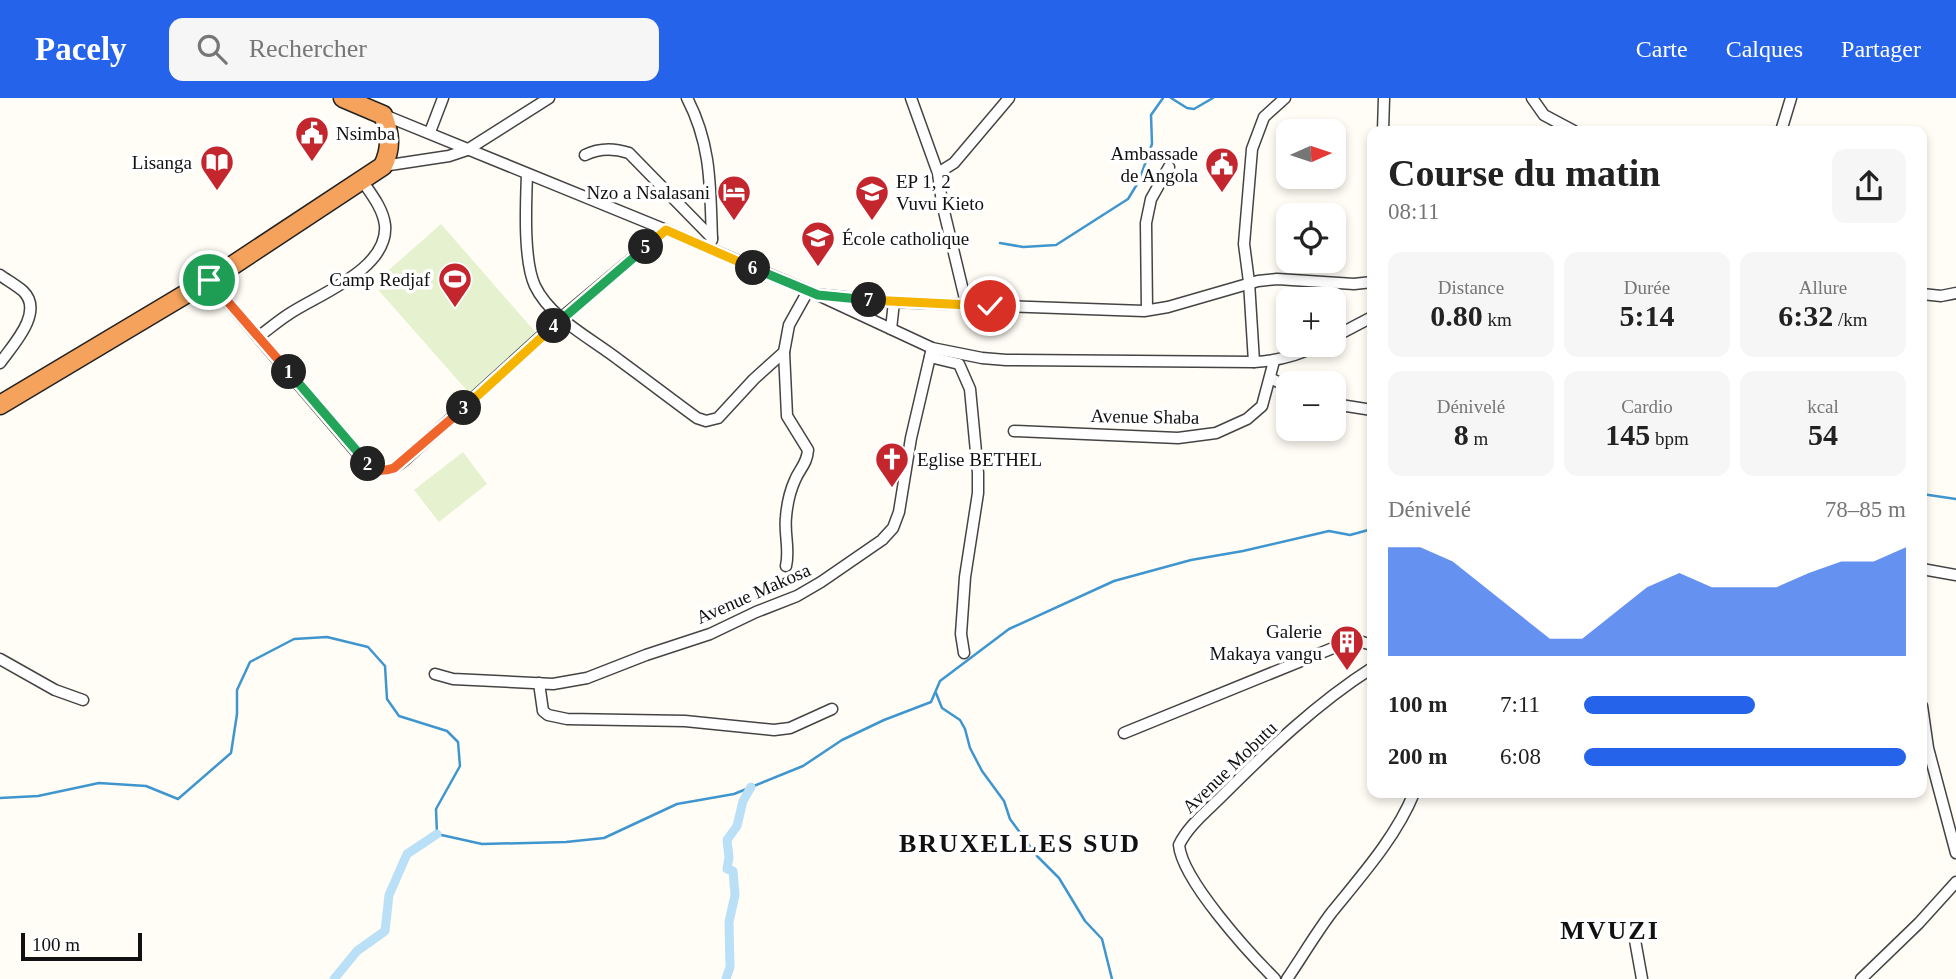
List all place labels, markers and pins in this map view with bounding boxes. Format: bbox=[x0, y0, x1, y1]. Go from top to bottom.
public building icon: Nsimba bbox=[293, 114, 331, 163]
place label: Nsimba bbox=[336, 123, 396, 144]
library icon: Lisanga bbox=[198, 143, 236, 192]
place label: Ambassade de Angola bbox=[1110, 143, 1199, 186]
public building icon: Ambassade de Angola bbox=[1203, 145, 1241, 194]
place label: Lisanga bbox=[132, 152, 193, 173]
place label: EP 1, 2 Vuvu Kieto bbox=[896, 171, 984, 214]
hotel icon: Nzo a Nsalasani bbox=[715, 173, 753, 222]
school or university icon: EP 1, 2 Vuvu Kieto bbox=[853, 173, 891, 222]
place label: Nzo a Nsalasani bbox=[587, 182, 710, 203]
school or university icon: École catholique bbox=[799, 219, 837, 268]
place label: École catholique bbox=[842, 228, 969, 249]
pin: 5 bbox=[628, 230, 664, 264]
pin bbox=[179, 250, 239, 310]
pin: 6 bbox=[736, 250, 770, 286]
sports icon: Camp Redjaf bbox=[436, 260, 474, 309]
place label: Camp Redjaf bbox=[329, 269, 431, 290]
pin bbox=[960, 276, 1020, 336]
pin: 7 bbox=[852, 282, 886, 318]
pin: 4 bbox=[536, 308, 572, 344]
pin: 1 bbox=[272, 354, 306, 390]
pin: 3 bbox=[447, 390, 482, 426]
church icon: Eglise BETHEL bbox=[873, 440, 911, 489]
pin: 2 bbox=[350, 446, 386, 482]
place label: Eglise BETHEL bbox=[917, 449, 1042, 470]
place label: Galerie Makaya vangu bbox=[1210, 621, 1322, 664]
building icon: Galerie Makaya vangu bbox=[1328, 623, 1366, 672]

